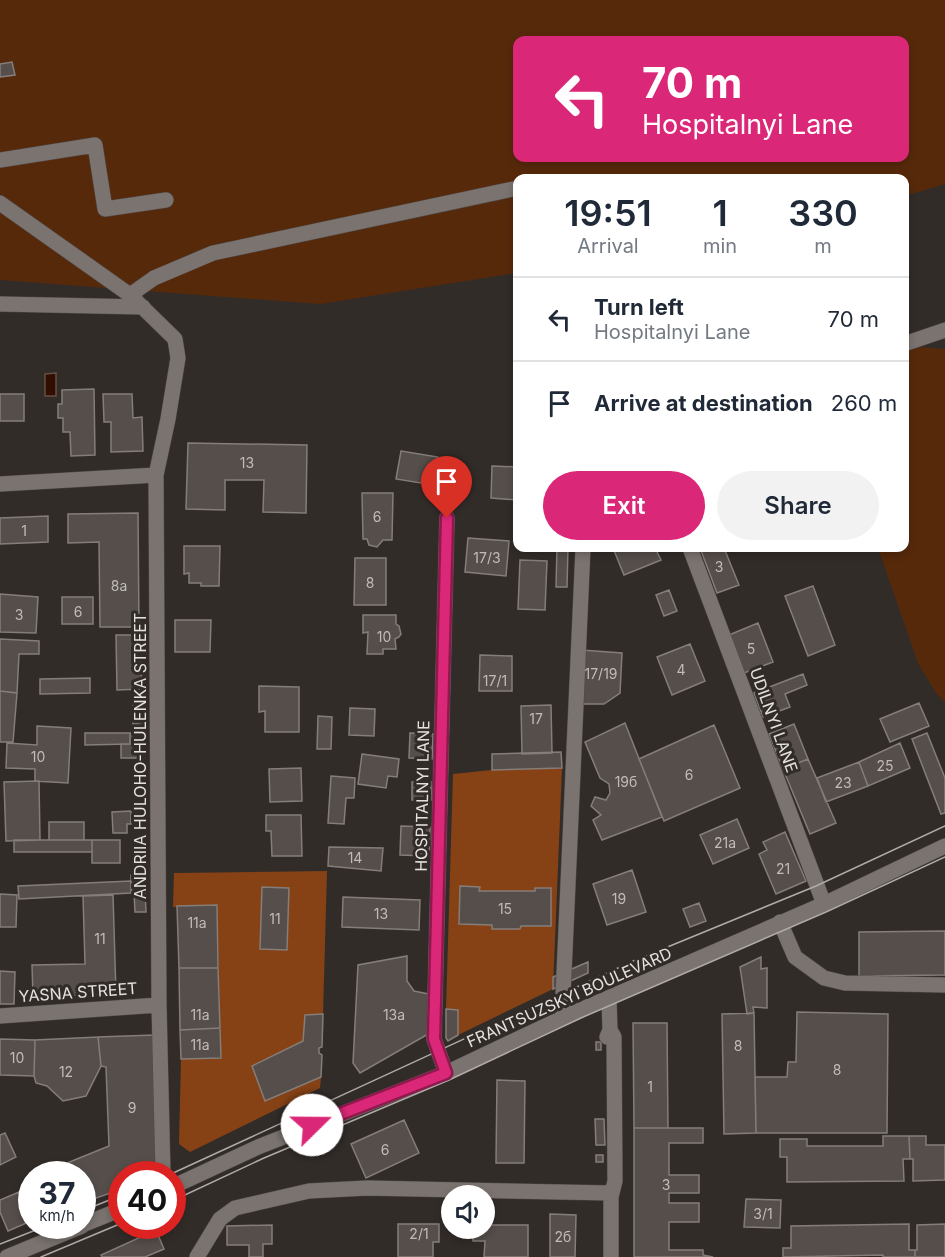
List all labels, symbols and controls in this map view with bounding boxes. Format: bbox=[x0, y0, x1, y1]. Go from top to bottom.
text: 70 m bbox=[642, 57, 742, 108]
icon: left bbox=[543, 60, 621, 138]
text: Hospitalnyi Lane bbox=[642, 108, 853, 141]
text: 19:51 bbox=[564, 191, 652, 235]
text: 1 bbox=[712, 191, 728, 235]
text: 330 bbox=[788, 191, 858, 235]
text: Arrival bbox=[577, 234, 639, 258]
text: min bbox=[703, 234, 737, 258]
text: m bbox=[814, 234, 832, 258]
text: Turn left bbox=[594, 294, 684, 320]
icon: left bbox=[543, 303, 576, 336]
text: 70 m bbox=[828, 306, 879, 332]
text: Hospitalnyi Lane bbox=[594, 320, 750, 344]
icon: arrive bbox=[543, 387, 576, 420]
text: Arrive at destination bbox=[594, 390, 813, 416]
text: 260 m bbox=[831, 390, 897, 416]
house number: 13 bbox=[240, 454, 254, 471]
pin bbox=[421, 456, 472, 518]
icon: arrive bbox=[430, 465, 463, 498]
button: Exit bbox=[543, 471, 705, 540]
button: Share bbox=[717, 471, 879, 540]
house number: 6 bbox=[373, 508, 381, 525]
house number: 1 bbox=[21, 522, 27, 539]
house number: 17/3 bbox=[473, 549, 501, 566]
house number: 3 bbox=[715, 558, 723, 575]
house number: 8 bbox=[366, 574, 374, 591]
house number: 8а bbox=[111, 577, 127, 594]
house number: 6 bbox=[74, 603, 82, 620]
house number: 3 bbox=[15, 606, 23, 623]
street label: ANDRIIA HULOHO-HULENKA STREET bbox=[130, 613, 150, 899]
house number: 10 bbox=[377, 628, 391, 645]
house number: 5 bbox=[747, 640, 755, 657]
house number: 4 bbox=[676, 661, 686, 678]
house number: 17/19 bbox=[584, 665, 618, 682]
street label: UDILNYI LANE bbox=[746, 665, 802, 775]
house number: 17/1 bbox=[483, 672, 507, 689]
house number: 17 bbox=[529, 710, 543, 727]
street label: HOSPITALNYI LANE bbox=[411, 720, 433, 872]
house number: 10 bbox=[31, 748, 45, 765]
house number: 25 bbox=[876, 757, 894, 774]
house number: 6 bbox=[685, 766, 693, 783]
house number: 19б bbox=[615, 773, 637, 790]
house number: 23 bbox=[834, 774, 852, 791]
house number: 21а bbox=[714, 834, 736, 851]
house number: 14 bbox=[348, 849, 362, 866]
house number: 21 bbox=[776, 860, 790, 877]
house number: 19 bbox=[612, 890, 626, 907]
house number: 15 bbox=[498, 900, 512, 917]
house number: 13 bbox=[374, 905, 388, 922]
house number: 11 bbox=[269, 910, 281, 927]
house number: 11а bbox=[187, 914, 207, 931]
house number: 11 bbox=[94, 930, 106, 947]
street label: FRANTSUZSKYI BOULEVARD bbox=[463, 943, 675, 1051]
street label: YASNA STREET bbox=[18, 978, 138, 1006]
house number: 11а bbox=[190, 1006, 210, 1023]
house number: 13а bbox=[383, 1006, 405, 1023]
house number: 11а bbox=[190, 1036, 210, 1053]
house number: 8 bbox=[734, 1037, 742, 1054]
house number: 10 bbox=[10, 1049, 24, 1066]
house number: 8 bbox=[833, 1061, 841, 1078]
house number: 12 bbox=[59, 1063, 73, 1080]
house number: 1 bbox=[647, 1078, 653, 1095]
position arrow bbox=[280, 1093, 344, 1157]
house number: 9 bbox=[128, 1099, 136, 1116]
house number: 6 bbox=[381, 1141, 389, 1158]
speed limit sign: 40 bbox=[108, 1161, 186, 1239]
text: 37 bbox=[39, 1175, 75, 1211]
house number: 3 bbox=[662, 1176, 670, 1193]
map controls bbox=[441, 1185, 495, 1239]
button: sound bbox=[441, 1185, 495, 1239]
house number: 3/1 bbox=[753, 1205, 773, 1222]
text: km/h bbox=[39, 1206, 75, 1225]
house number: 2/1 bbox=[409, 1225, 429, 1242]
house number: 2б bbox=[555, 1228, 571, 1245]

